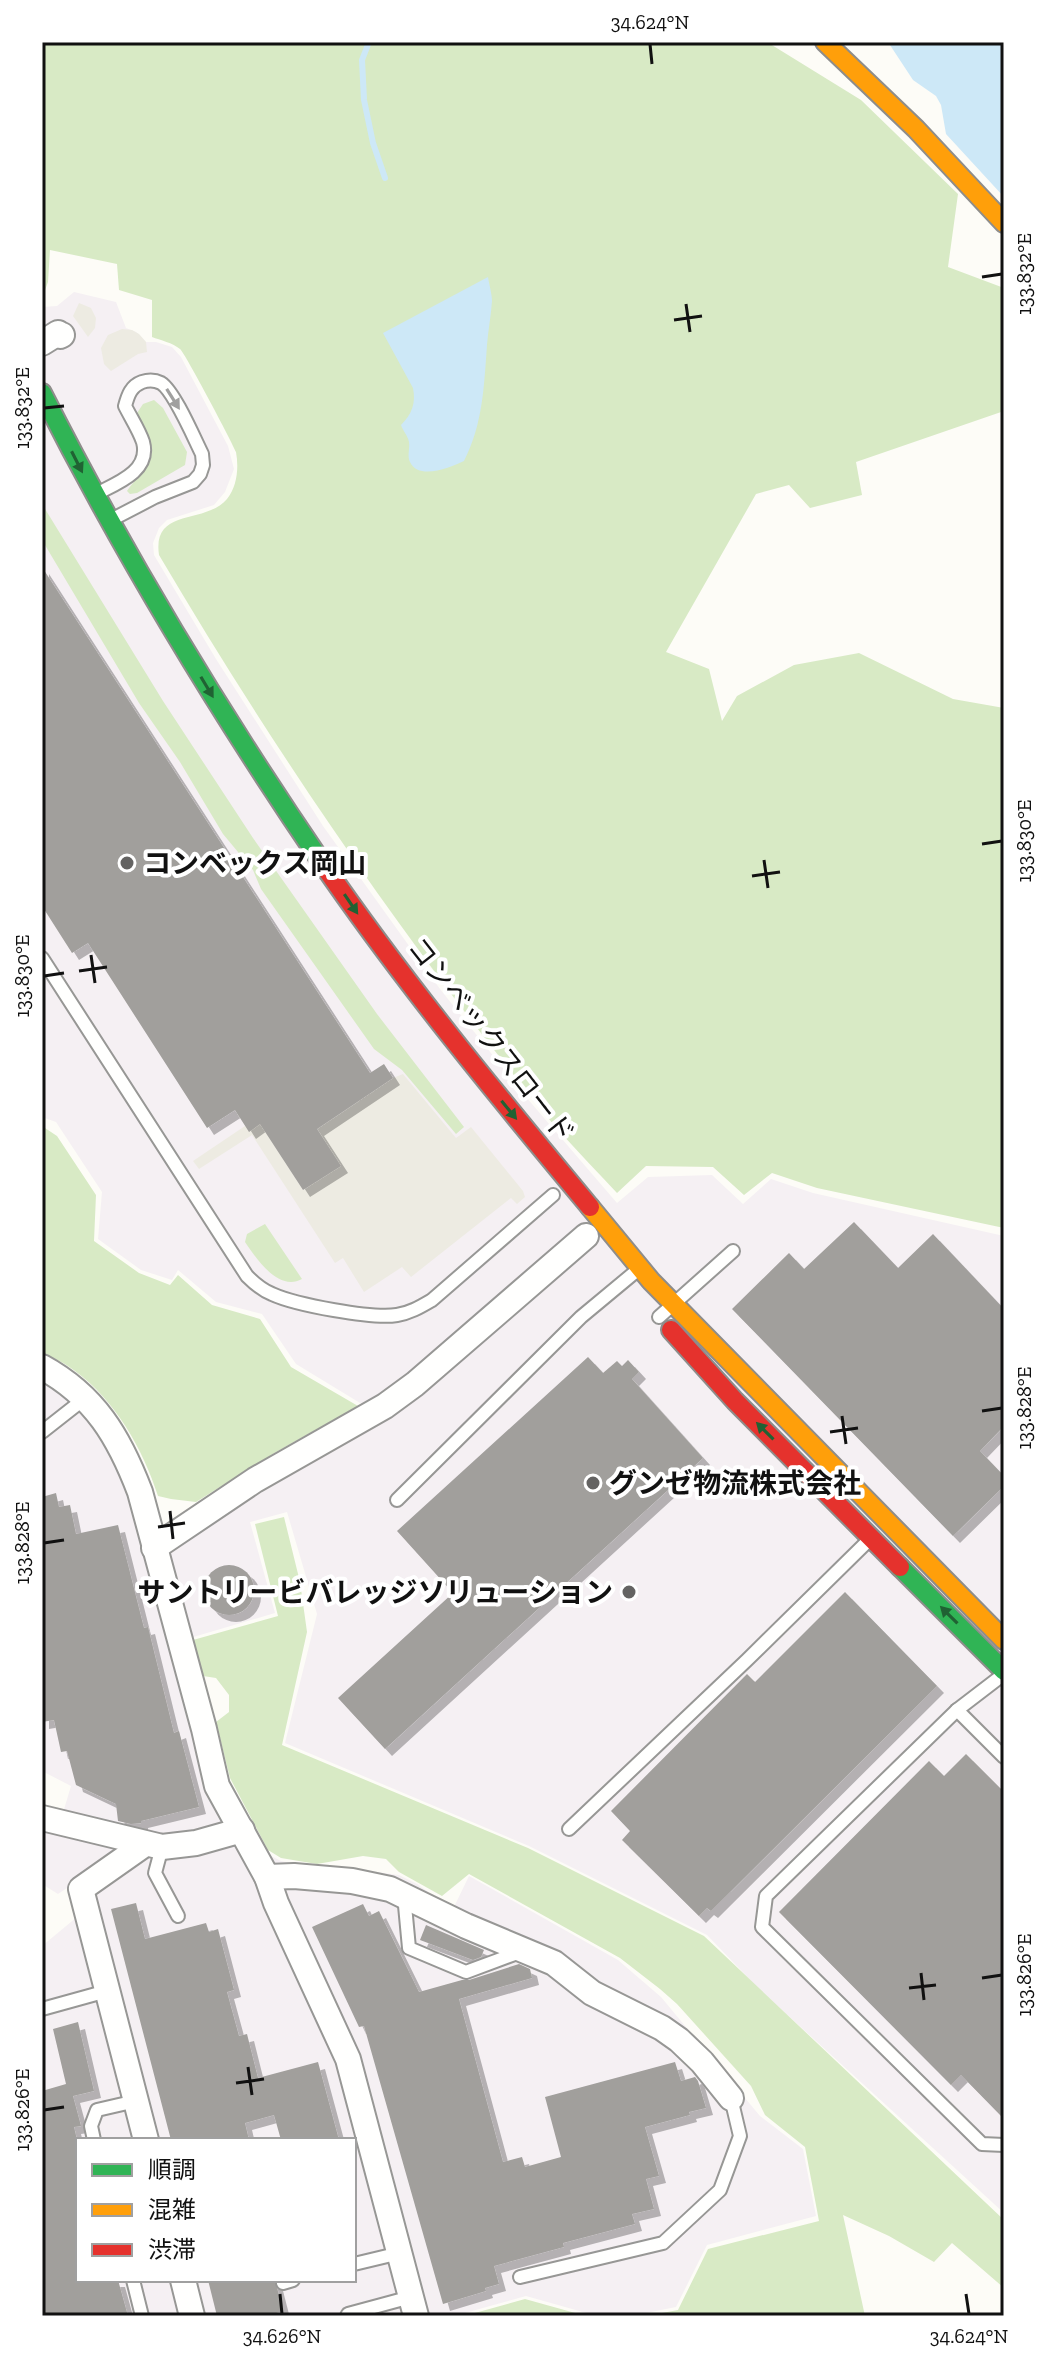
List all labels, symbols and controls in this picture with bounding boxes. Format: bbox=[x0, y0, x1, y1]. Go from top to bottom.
text: 34.624°N bbox=[611, 10, 689, 34]
text: 133.832°E bbox=[1012, 233, 1036, 315]
text: 133.832°E bbox=[10, 367, 34, 449]
one-way arrow bbox=[165, 389, 180, 410]
one-way arrow bbox=[71, 451, 84, 474]
one-way arrow bbox=[200, 677, 215, 698]
text: 133.830°E bbox=[1012, 799, 1036, 883]
place label: コンベックス岡山 bbox=[143, 847, 366, 880]
marker: コンベックス岡山 bbox=[118, 854, 136, 872]
one-way arrow bbox=[343, 894, 358, 915]
street label: コンベックスロード bbox=[401, 931, 581, 1149]
text: 133.830°E bbox=[10, 934, 34, 1018]
one-way arrow bbox=[500, 1100, 517, 1120]
text: 133.828°E bbox=[1012, 1367, 1036, 1449]
one-way arrow bbox=[756, 1423, 775, 1441]
place label: グンゼ物流株式会社 bbox=[609, 1467, 861, 1500]
marker: グンゼ物流株式会社 bbox=[584, 1474, 602, 1492]
text: 133.828°E bbox=[10, 1502, 34, 1584]
place label: サントリービバレッジソリューション bbox=[138, 1576, 613, 1609]
marker: サントリービバレッジソリューション bbox=[620, 1583, 638, 1601]
one-way arrow bbox=[940, 1607, 959, 1625]
text: 133.826°E bbox=[1012, 1934, 1036, 2016]
text: 133.826°E bbox=[10, 2069, 34, 2151]
legend bbox=[76, 2138, 356, 2282]
text: 順調 bbox=[148, 2155, 196, 2184]
text: 混雑 bbox=[148, 2195, 196, 2224]
text: 渋滞 bbox=[148, 2235, 196, 2264]
text: 34.626°N bbox=[243, 2324, 322, 2348]
text: 34.624°N bbox=[930, 2324, 1008, 2348]

